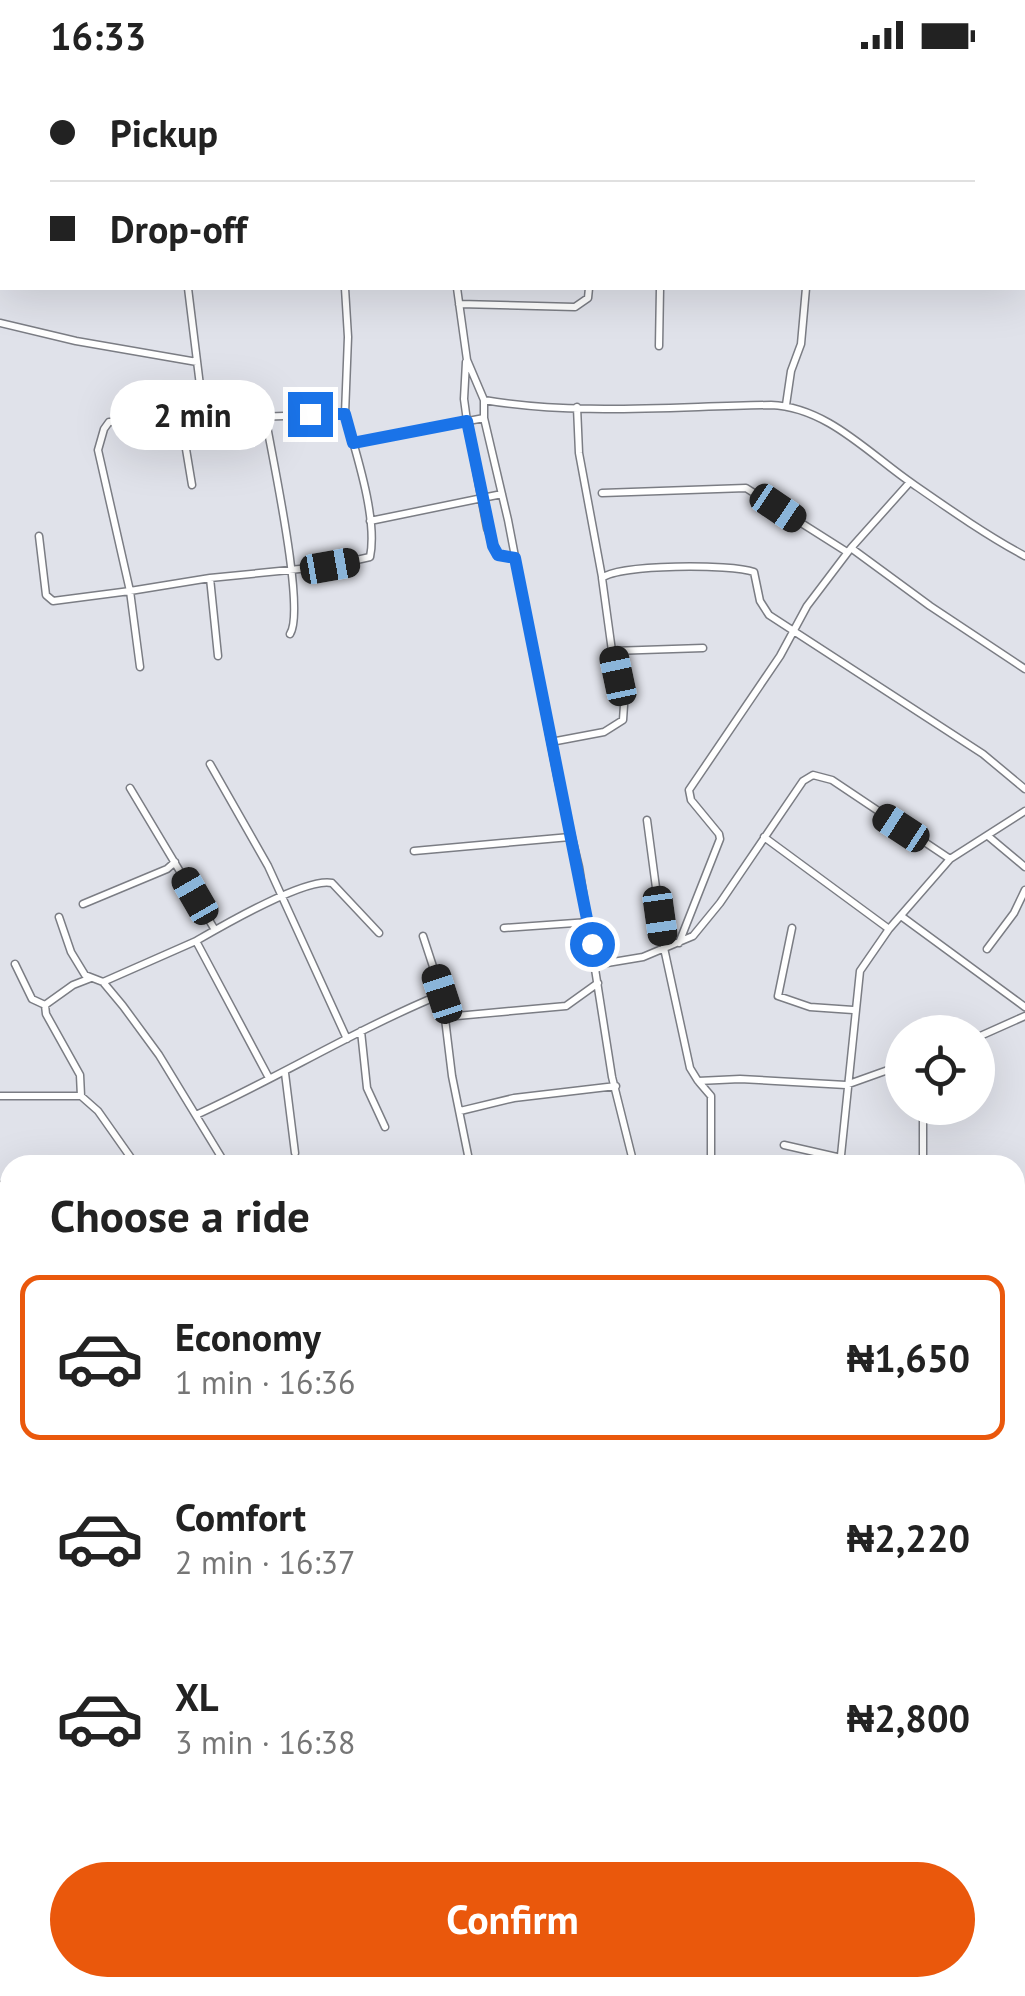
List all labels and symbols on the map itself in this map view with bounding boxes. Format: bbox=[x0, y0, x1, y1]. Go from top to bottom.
callout: 2 min bbox=[110, 379, 275, 449]
route end bbox=[288, 392, 333, 437]
car bbox=[745, 479, 811, 537]
car bbox=[298, 546, 362, 586]
car bbox=[597, 644, 639, 708]
car bbox=[868, 799, 934, 857]
car bbox=[167, 863, 223, 929]
car bbox=[641, 884, 679, 948]
route start bbox=[570, 922, 615, 967]
car bbox=[418, 961, 466, 1027]

